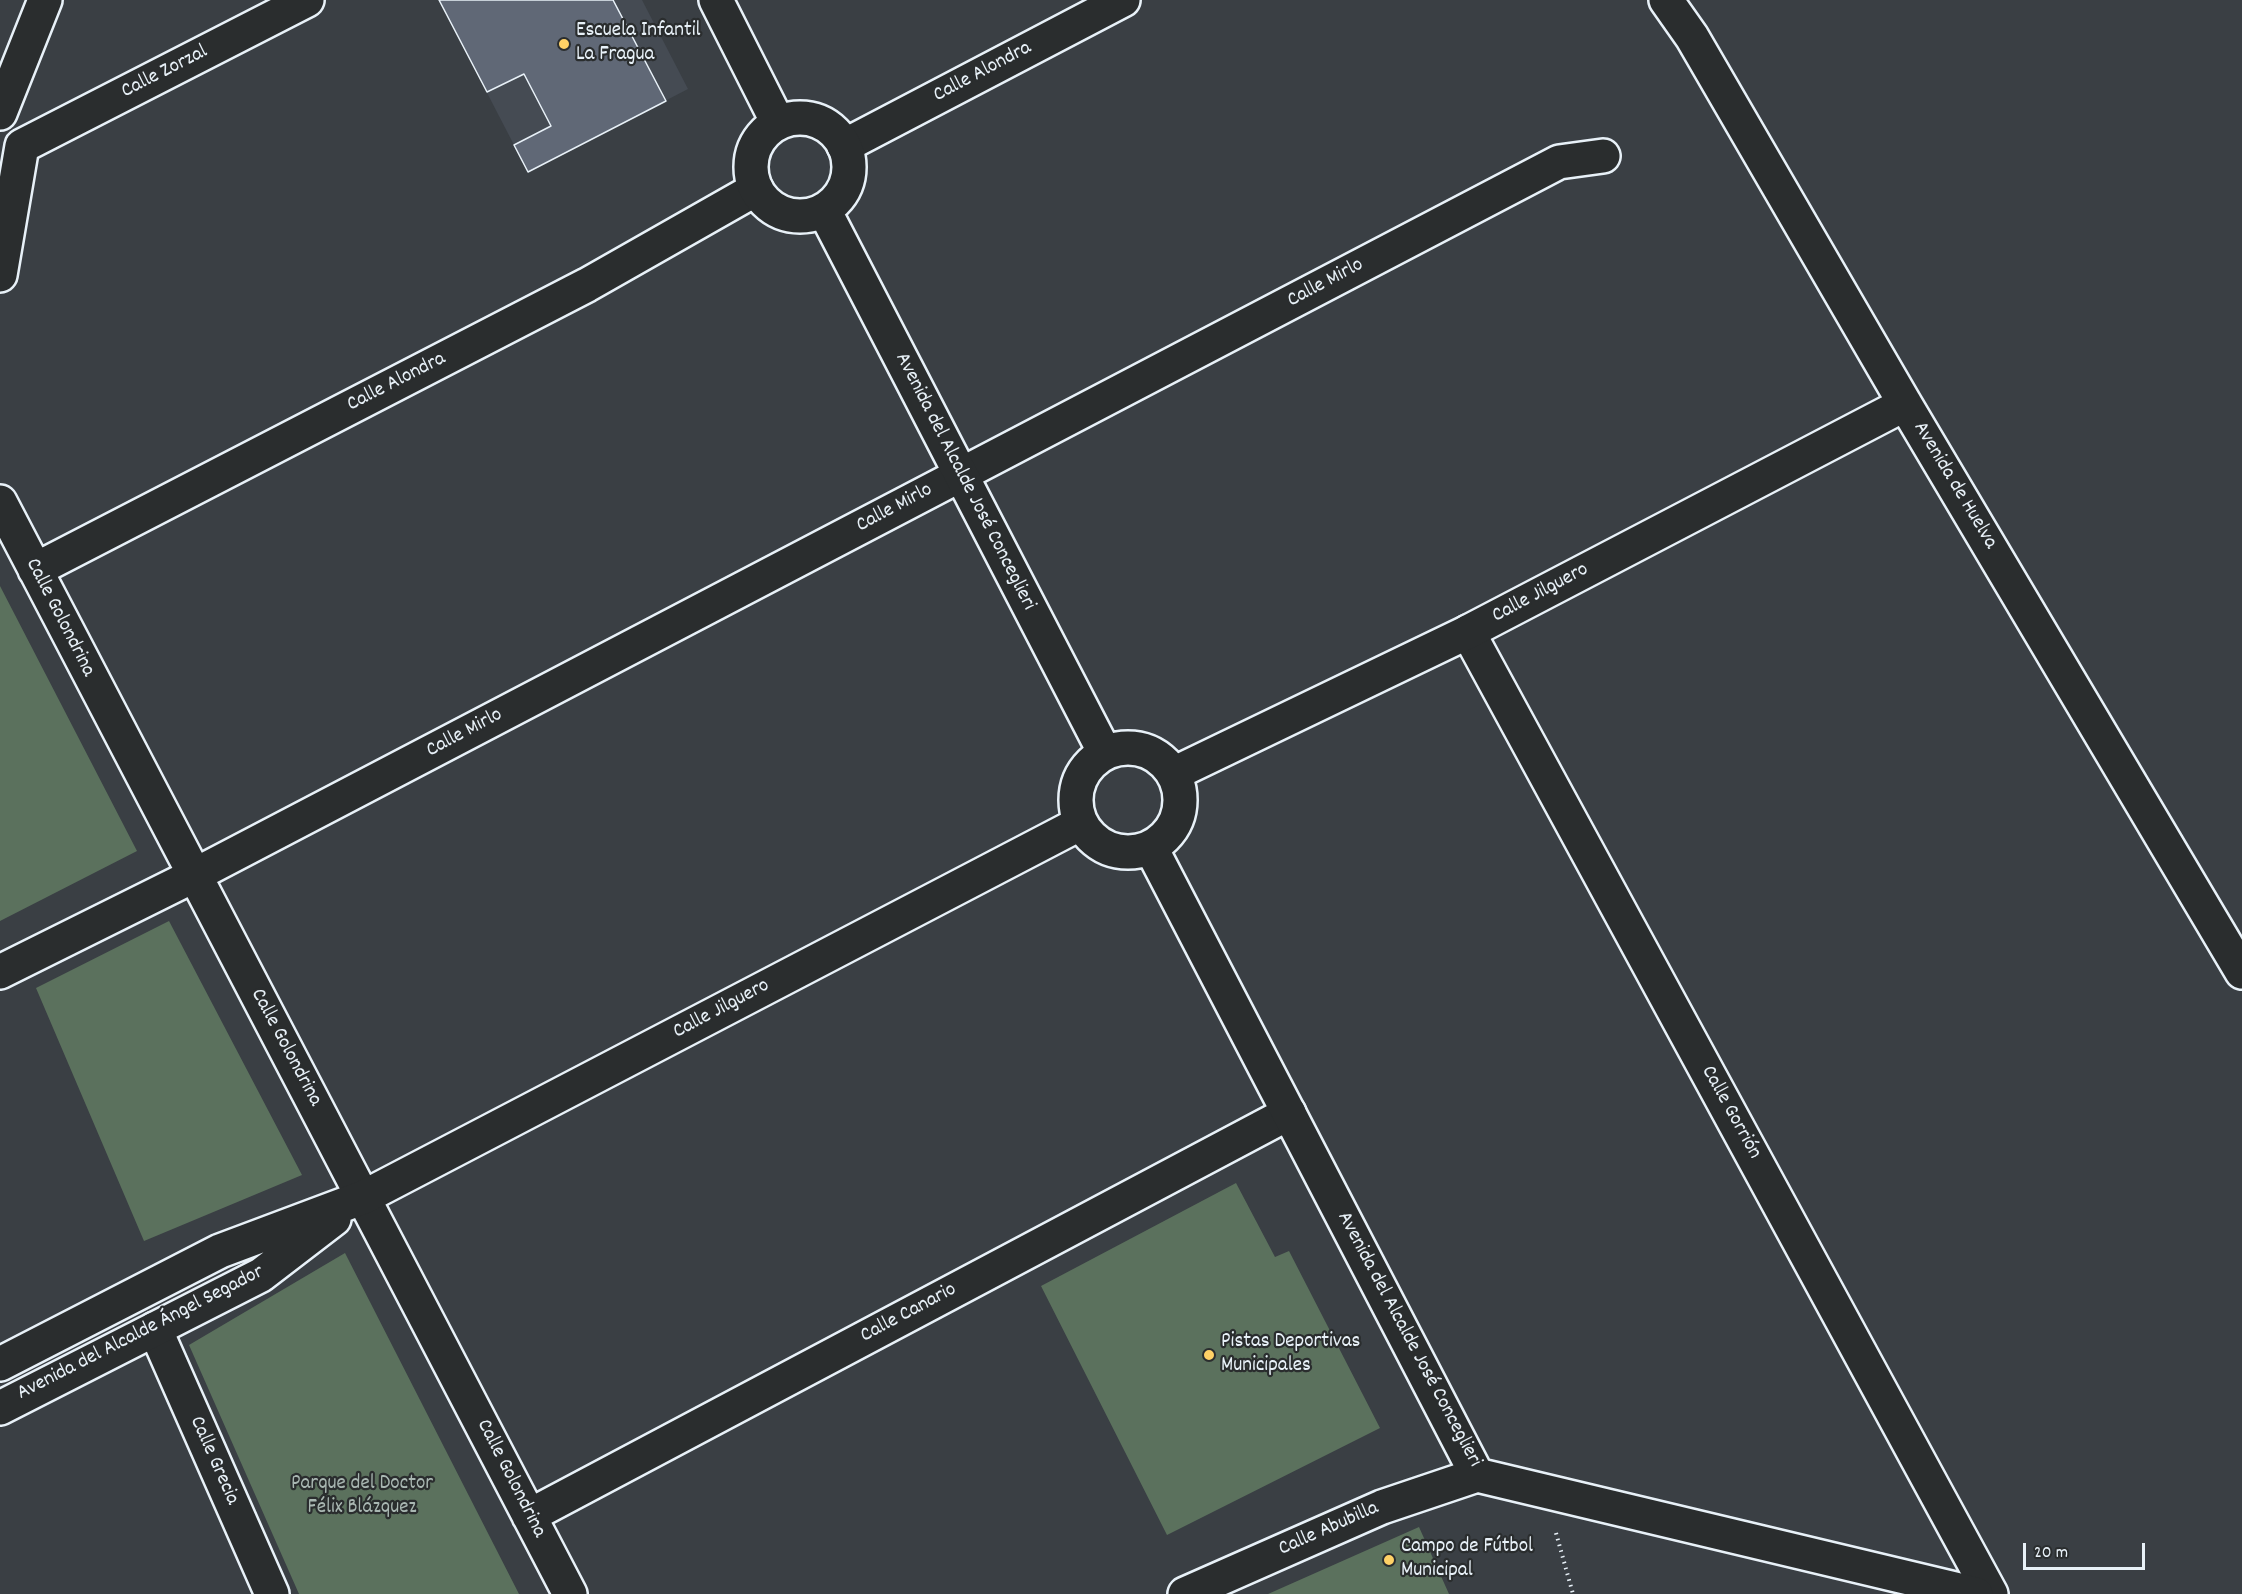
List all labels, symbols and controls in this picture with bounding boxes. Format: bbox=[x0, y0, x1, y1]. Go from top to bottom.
place label: Escuela Infantil La Fragua bbox=[576, 19, 701, 69]
marker: Escuela Infantil La Fragua bbox=[557, 37, 571, 51]
street label: Calle Alondra bbox=[930, 37, 1036, 109]
street label: Calle Zorzal bbox=[118, 41, 212, 105]
street label: Calle Mirlo bbox=[1284, 253, 1368, 315]
street label: Calle Alondra bbox=[343, 347, 451, 419]
street label: Avenida del Alcalde José Conceglieri bbox=[888, 349, 1040, 615]
street label: Avenida de Huelva bbox=[1906, 418, 2002, 554]
street label: Calle Mirlo bbox=[853, 478, 937, 540]
street label: Calle Golondrina bbox=[18, 555, 100, 681]
street label: Calle Jilguero bbox=[1489, 558, 1593, 630]
street label: Calle Mirlo bbox=[423, 703, 507, 765]
street label: Calle Jilguero bbox=[670, 974, 774, 1046]
street label: Calle Golondrina bbox=[244, 985, 326, 1111]
street label: Calle Gorrión bbox=[1694, 1062, 1766, 1164]
street label: Avenida del Alcalde José Conceglieri bbox=[1330, 1208, 1486, 1472]
street label: Avenida del Alcalde Ángel Segador bbox=[13, 1261, 269, 1407]
street label: Calle Canario bbox=[857, 1278, 961, 1350]
place label: Pistas Deportivas Municipales bbox=[1221, 1330, 1360, 1380]
marker: Pistas Deportivas Municipales bbox=[1202, 1348, 1216, 1362]
street label: Calle Grecia bbox=[182, 1413, 244, 1509]
street label: Calle Golondrina bbox=[469, 1416, 551, 1542]
park label: Parque del Doctor Félix Blázquez bbox=[291, 1472, 433, 1522]
street label: Calle Abubilla bbox=[1275, 1497, 1383, 1563]
scale bar bbox=[2026, 1531, 2148, 1569]
place label: Campo de Fútbol Municipal bbox=[1401, 1535, 1533, 1585]
text: 20 m bbox=[2034, 1541, 2068, 1566]
marker: Campo de Fútbol Municipal bbox=[1382, 1553, 1396, 1567]

